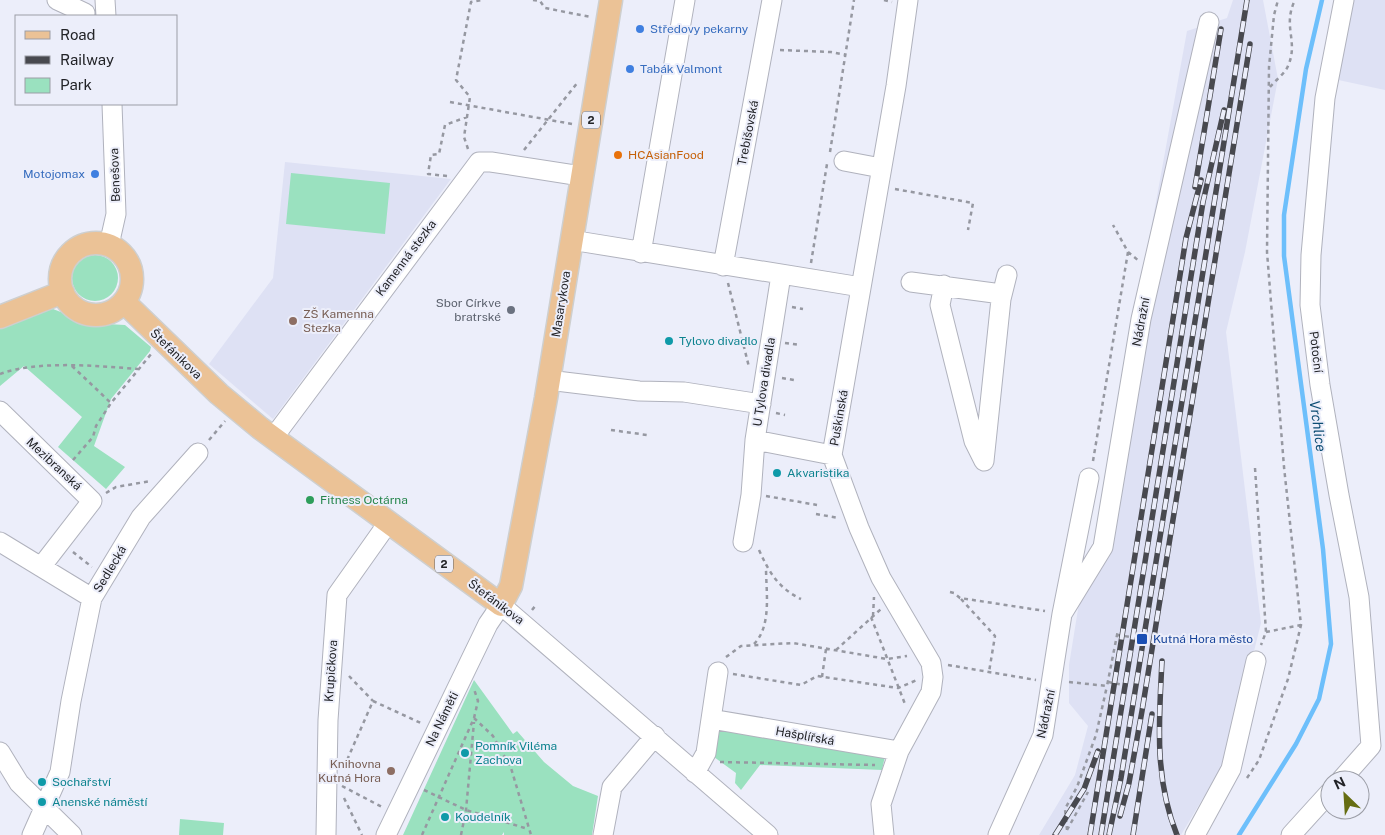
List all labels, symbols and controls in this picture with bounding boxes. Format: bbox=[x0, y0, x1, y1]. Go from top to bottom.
legend bbox=[15, 15, 178, 105]
place label: Středovy pekarny bbox=[650, 22, 749, 36]
marker: Středovy pekarny bbox=[634, 23, 646, 35]
text: Road bbox=[60, 26, 96, 43]
text: Railway bbox=[60, 51, 114, 68]
place label: Tabák Valmont bbox=[640, 62, 723, 76]
marker: Tabák Valmont bbox=[624, 63, 636, 75]
text: Park bbox=[60, 76, 92, 93]
street label: Trebišovská bbox=[735, 99, 761, 167]
road number: 2 bbox=[582, 112, 600, 128]
street label: Benešova bbox=[107, 148, 123, 202]
place label: HCAsianFood bbox=[628, 148, 704, 162]
marker: HCAsianFood bbox=[612, 149, 624, 161]
place label: Motojomax bbox=[23, 167, 85, 181]
marker: Motojomax bbox=[89, 168, 101, 180]
street label: Kamenná stezka bbox=[373, 217, 439, 299]
street label: Masarykova bbox=[549, 270, 573, 338]
street label: Nádražní bbox=[1129, 295, 1153, 348]
place label: Sbor Církve bratrské bbox=[436, 296, 501, 324]
marker: Sbor Církve bratrské bbox=[505, 304, 517, 316]
place label: ZŠ Kamenna Stezka bbox=[303, 307, 374, 335]
marker: ZŠ Kamenna Stezka bbox=[287, 315, 299, 327]
street label: Štefánikova bbox=[147, 326, 205, 382]
street label: Potoční bbox=[1307, 330, 1326, 375]
place label: Tylovo divadlo bbox=[679, 334, 758, 348]
marker: Tylovo divadlo bbox=[663, 335, 675, 347]
street label: U Tylova divadla bbox=[750, 337, 778, 427]
street label: Puškinská bbox=[827, 389, 851, 447]
water label: Vrchlice bbox=[1306, 399, 1330, 453]
street label: Mezibranská bbox=[23, 435, 85, 493]
place label: Akvaristika bbox=[787, 466, 850, 480]
marker: Akvaristika bbox=[771, 467, 783, 479]
place label: Fitness Octárna bbox=[320, 493, 408, 507]
marker: Fitness Octárna bbox=[304, 494, 316, 506]
street label: Sedlecká bbox=[91, 543, 129, 595]
road number: 2 bbox=[435, 556, 453, 572]
street label: Štefánikova bbox=[465, 577, 527, 627]
marker: Kutná Hora město bbox=[1135, 632, 1149, 646]
place label: Kutná Hora město bbox=[1153, 632, 1253, 646]
street label: Krupičkova bbox=[322, 639, 340, 703]
street label: Nádražní bbox=[1034, 687, 1058, 740]
street label: Na Náměti bbox=[423, 690, 461, 748]
street label: Hašplířská bbox=[775, 724, 835, 748]
place label: Pomník Viléma Zachova bbox=[475, 739, 557, 767]
marker: Pomník Viléma Zachova bbox=[459, 747, 471, 759]
place label: Knihovna Kutná Hora bbox=[318, 757, 381, 785]
marker: Knihovna Kutná Hora bbox=[385, 765, 397, 777]
north arrow bbox=[1320, 770, 1370, 820]
text: N bbox=[1331, 774, 1348, 793]
place label: Sochařství bbox=[52, 775, 112, 789]
marker: Sochařství bbox=[36, 776, 48, 788]
place label: Anenské náměstí bbox=[52, 795, 149, 809]
marker: Anenské náměstí bbox=[36, 796, 48, 808]
place label: Koudelník bbox=[455, 810, 511, 824]
marker: Koudelník bbox=[439, 811, 451, 823]

